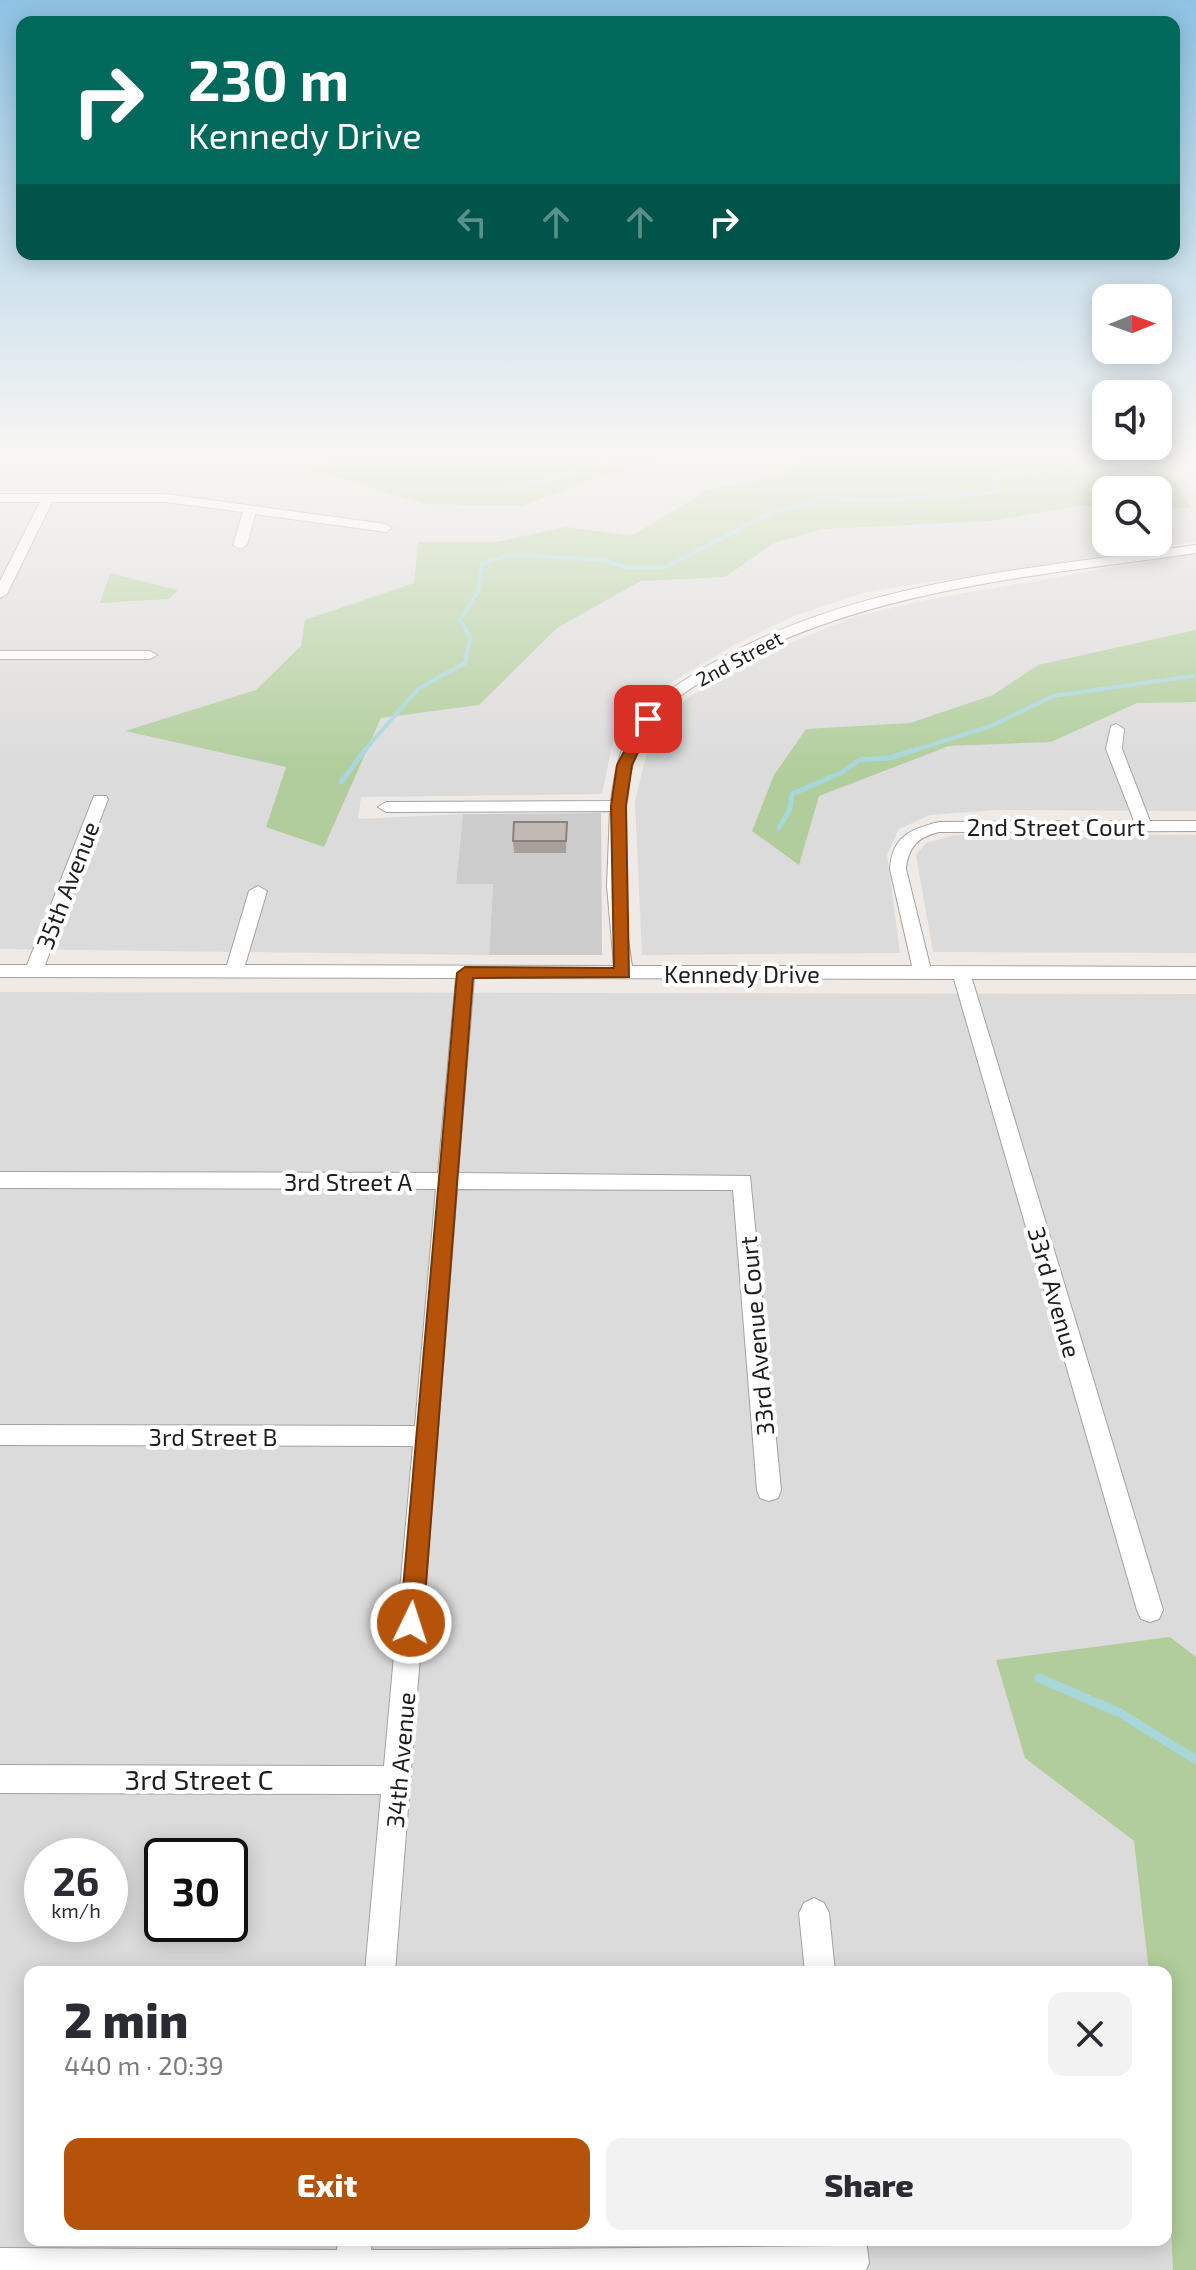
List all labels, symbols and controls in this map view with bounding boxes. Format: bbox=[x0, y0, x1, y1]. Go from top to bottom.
text: 230 m bbox=[188, 45, 349, 112]
icon: right bbox=[56, 48, 160, 152]
text: Kennedy Drive bbox=[188, 113, 422, 156]
icon: left bbox=[450, 200, 494, 244]
icon: ahead bbox=[534, 200, 578, 244]
icon: ahead bbox=[618, 200, 662, 244]
icon: right bbox=[702, 200, 746, 244]
north arrow bbox=[1092, 284, 1172, 364]
map controls bbox=[1092, 284, 1172, 556]
button: sound bbox=[1092, 380, 1172, 460]
button: search bbox=[1092, 476, 1172, 556]
street label: 2nd Street bbox=[692, 625, 787, 691]
pin bbox=[614, 685, 682, 753]
icon: arrive bbox=[626, 697, 670, 741]
street label: 2nd Street Court bbox=[967, 812, 1145, 841]
street label: 35th Avenue bbox=[29, 817, 105, 953]
street label: Kennedy Drive bbox=[664, 959, 820, 988]
street label: 3rd Street A bbox=[284, 1167, 412, 1196]
street label: 33rd Avenue bbox=[1022, 1223, 1088, 1361]
street label: 33rd Avenue Court bbox=[733, 1235, 779, 1437]
street label: 3rd Street B bbox=[149, 1422, 277, 1451]
position arrow bbox=[369, 1581, 453, 1665]
street label: 34th Avenue bbox=[380, 1691, 420, 1829]
street label: 3rd Street C bbox=[125, 1762, 273, 1796]
speed limit sign: 30 bbox=[144, 1838, 248, 1942]
text: 26 bbox=[53, 1856, 99, 1904]
text: km/h bbox=[51, 1898, 101, 1922]
text: 2 min bbox=[64, 1990, 188, 2048]
button: close bbox=[1048, 1992, 1132, 2076]
text: 440 m · 20:39 bbox=[64, 2049, 224, 2080]
button: Exit bbox=[64, 2138, 590, 2230]
button: Share bbox=[606, 2138, 1132, 2230]

